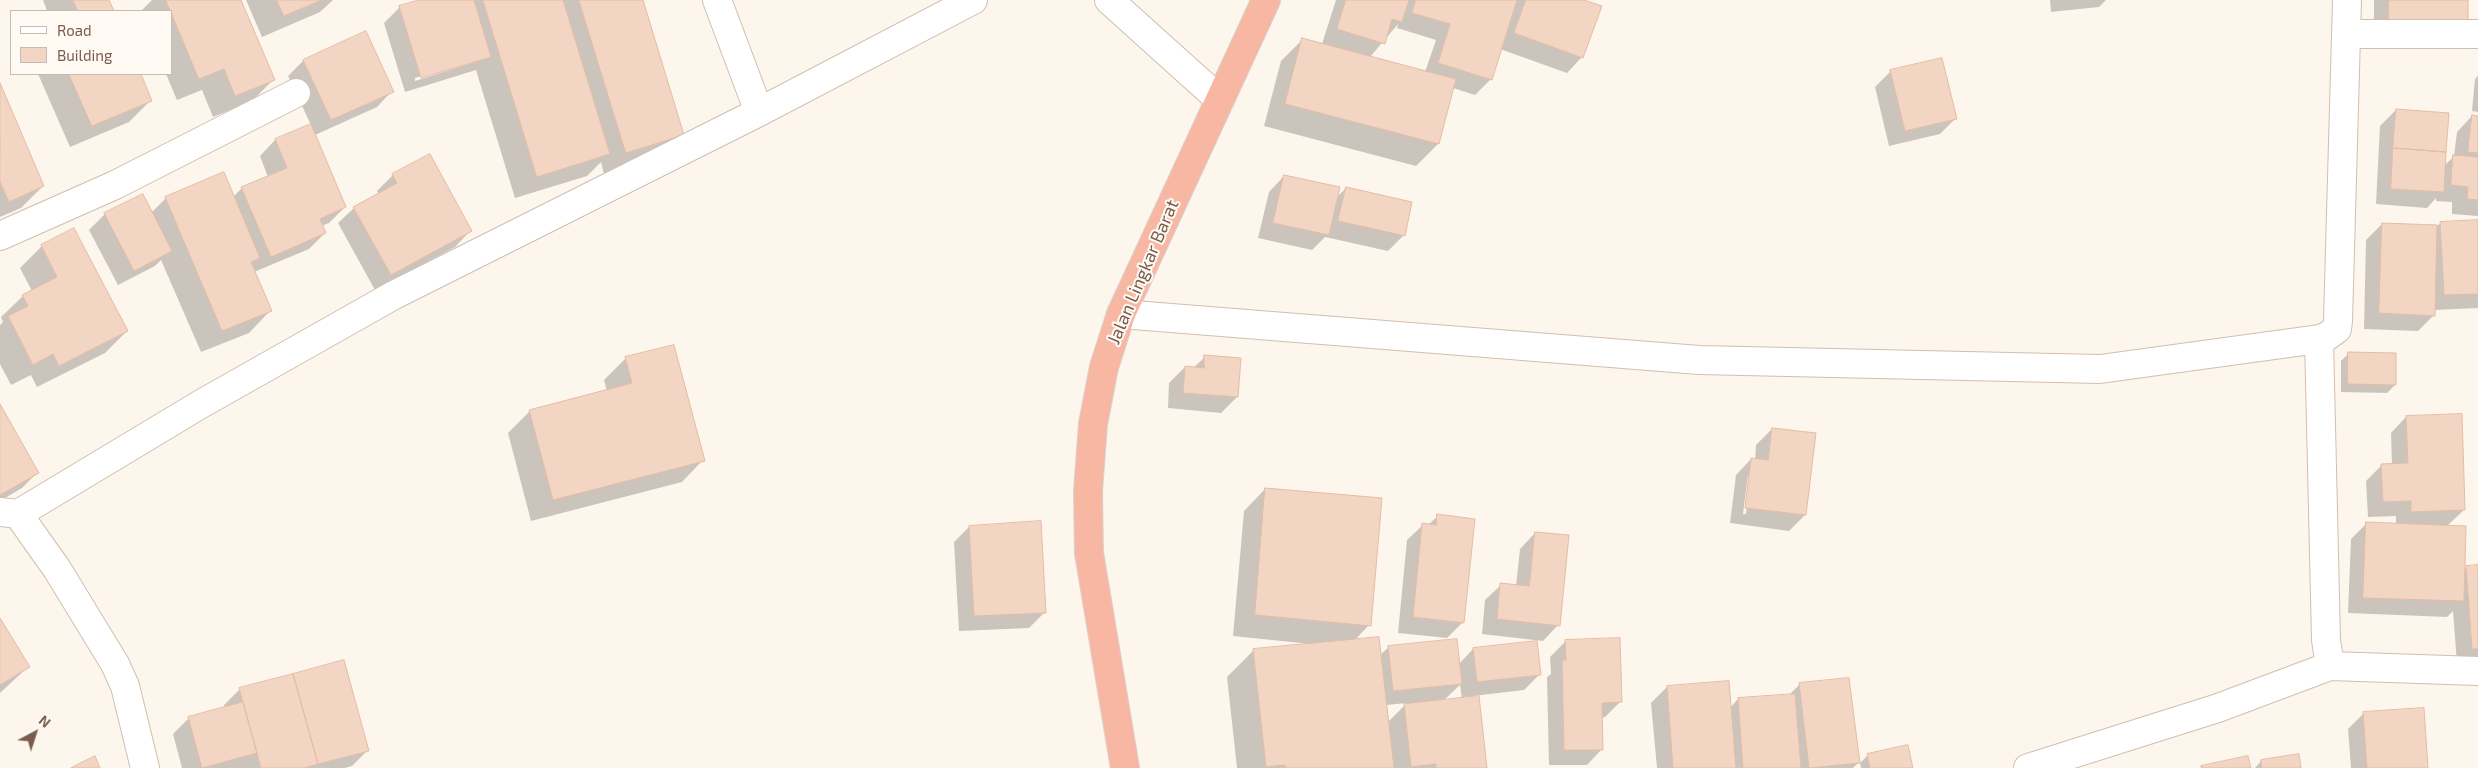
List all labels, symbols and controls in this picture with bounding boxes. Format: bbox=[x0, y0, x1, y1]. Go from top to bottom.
legend bbox=[10, 10, 172, 75]
text: Road bbox=[57, 21, 92, 39]
text: Building bbox=[57, 46, 112, 64]
street label: Jalan Lingkar Barat bbox=[1103, 196, 1183, 348]
north arrow bbox=[10, 708, 60, 758]
text: N bbox=[36, 711, 54, 731]

